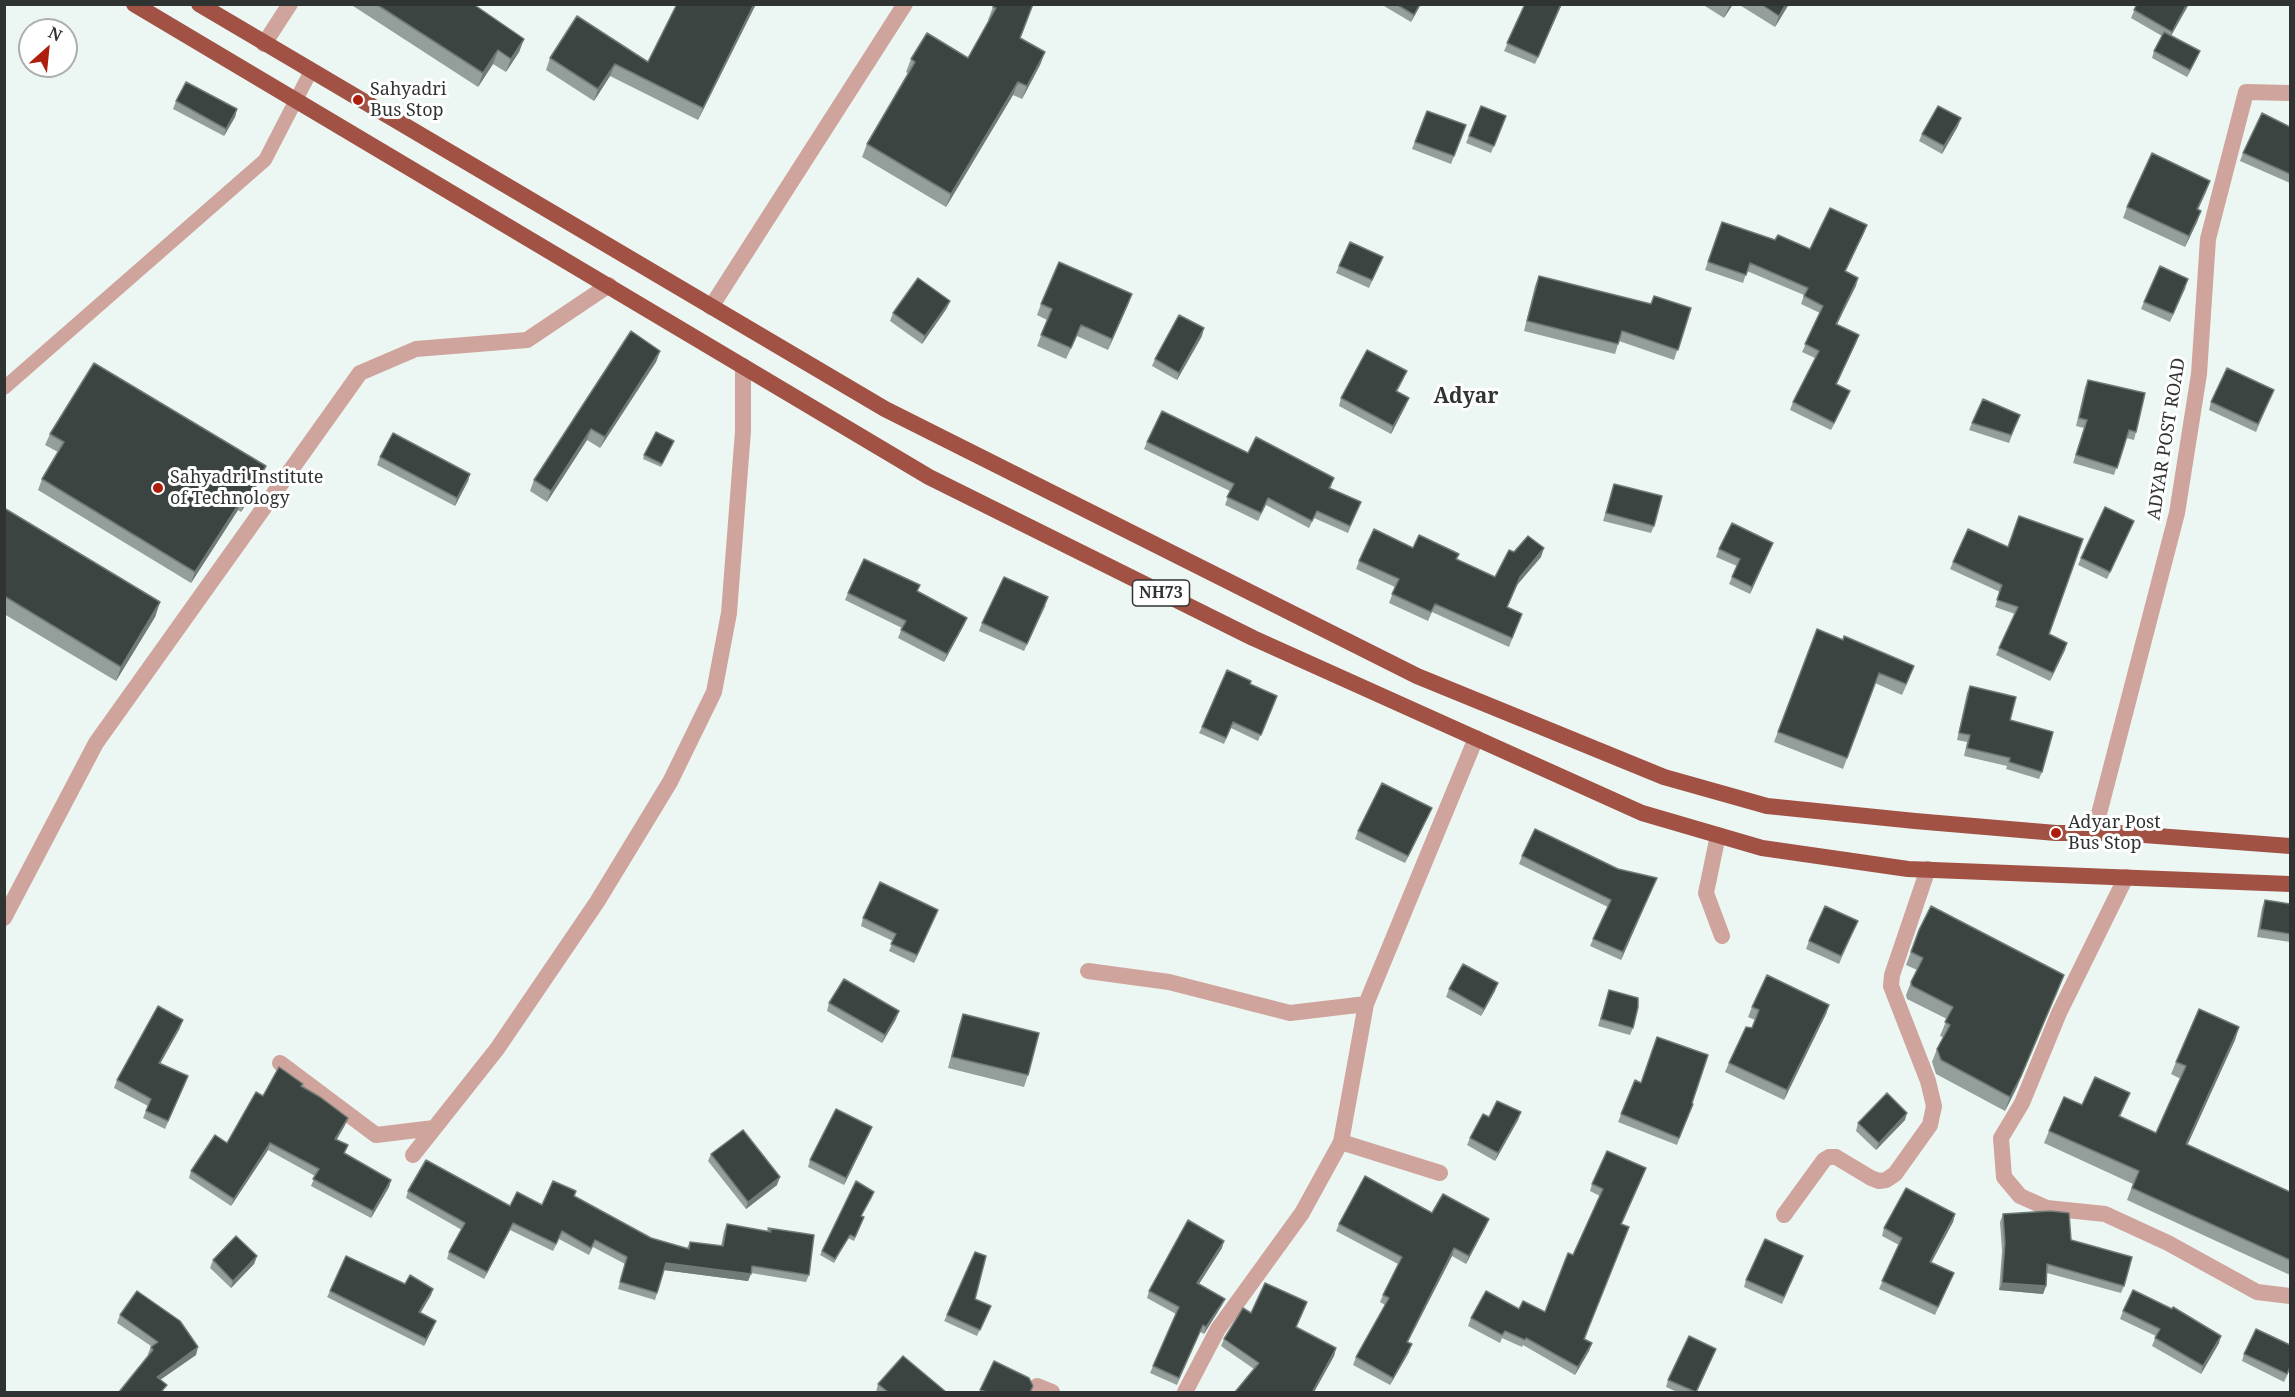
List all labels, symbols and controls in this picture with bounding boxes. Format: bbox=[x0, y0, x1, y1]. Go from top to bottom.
north arrow bbox=[18, 18, 78, 78]
text: N bbox=[45, 21, 66, 46]
place label: Sahyadri Bus Stop bbox=[370, 79, 447, 122]
marker: Sahyadri Bus Stop bbox=[351, 93, 365, 107]
street label: ADYAR POST ROAD bbox=[2144, 356, 2190, 522]
district label: Adyar bbox=[1434, 384, 1498, 410]
place label: Sahyadri Institute of Technology bbox=[170, 467, 323, 510]
marker: Sahyadri Institute of Technology bbox=[151, 481, 165, 495]
road number: NH73 bbox=[1132, 580, 1190, 606]
place label: Adyar Post Bus Stop bbox=[2068, 812, 2161, 854]
marker: Adyar Post Bus Stop bbox=[2049, 826, 2063, 840]

